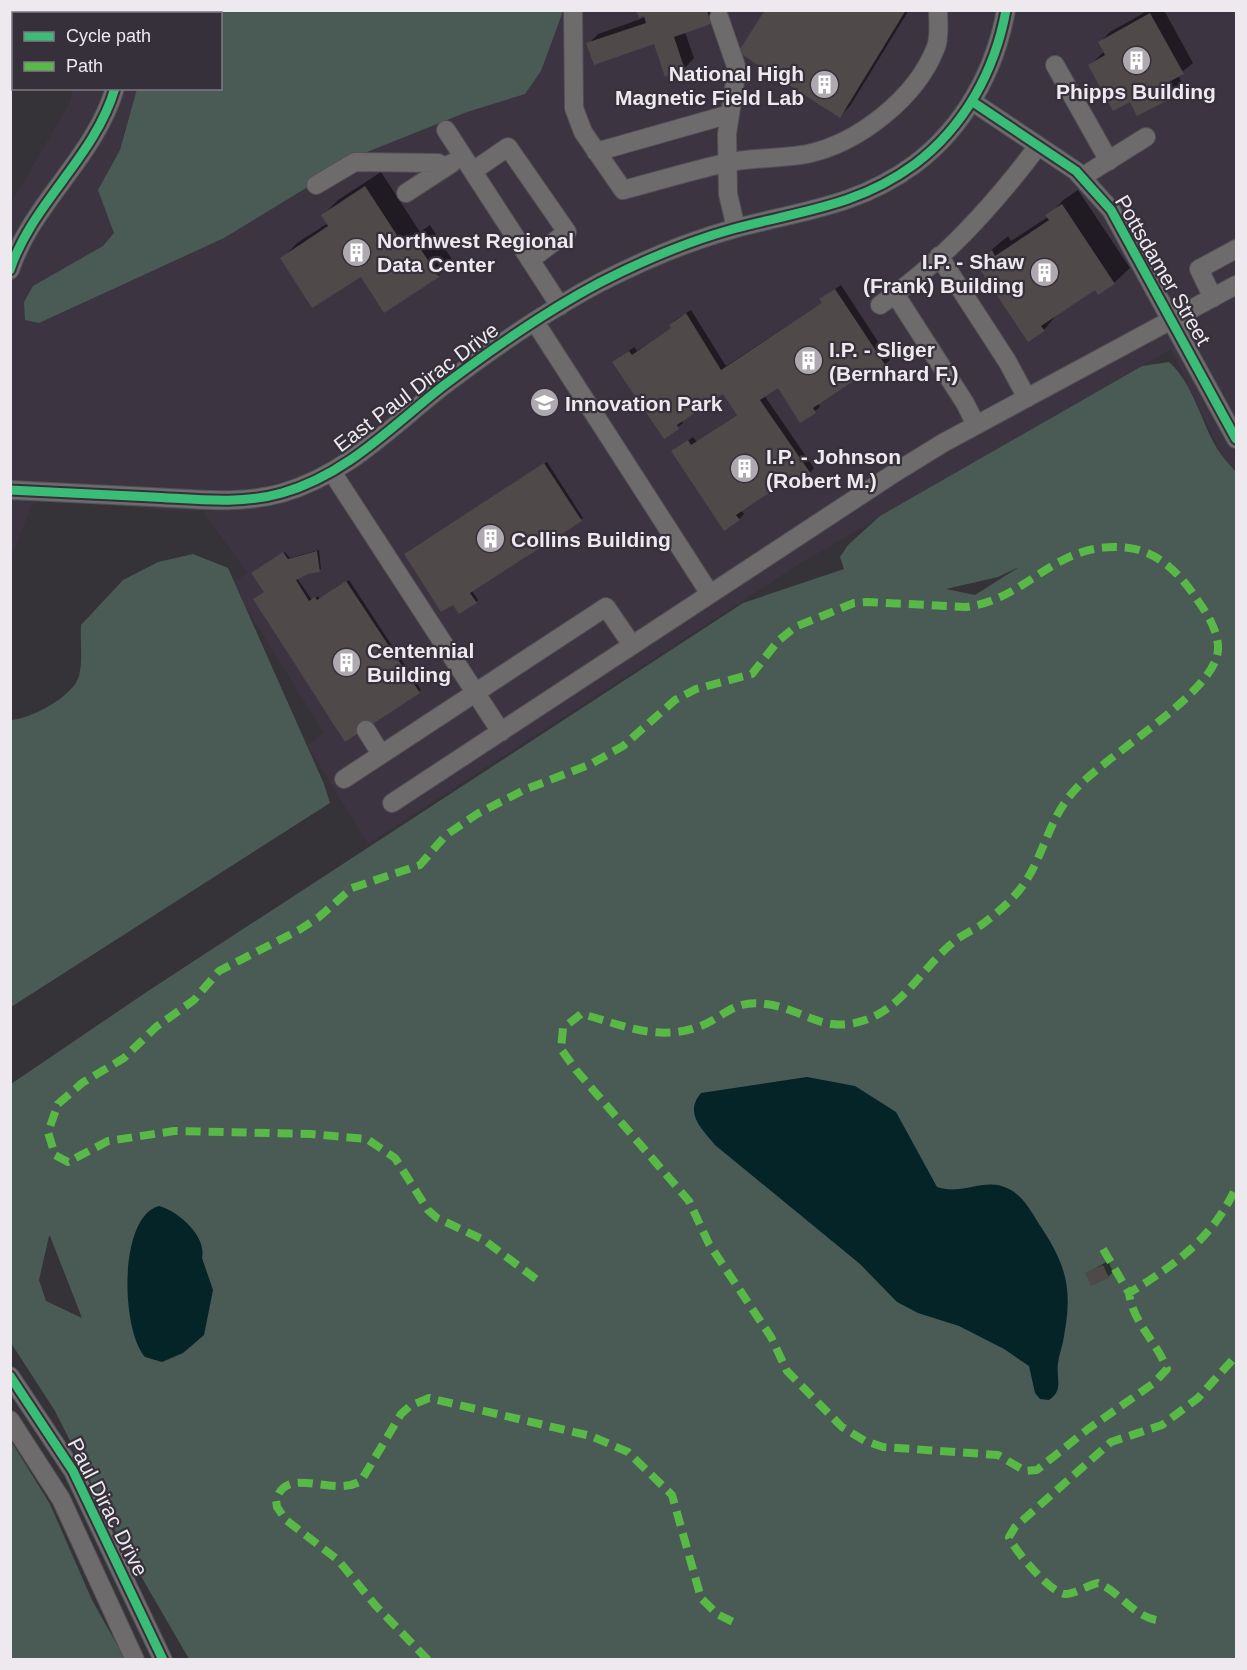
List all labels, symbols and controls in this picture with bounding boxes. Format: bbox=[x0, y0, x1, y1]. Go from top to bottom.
legend bbox=[12, 12, 222, 90]
text: Cycle path bbox=[66, 26, 151, 46]
building icon: Phipps Building bbox=[1120, 44, 1152, 76]
text: Path bbox=[66, 56, 103, 76]
place label: National High Magnetic Field Lab bbox=[615, 62, 804, 109]
building icon: National High Magnetic Field Lab bbox=[809, 69, 841, 101]
place label: Phipps Building bbox=[1056, 80, 1216, 103]
street label: Pottsdamer Street bbox=[1111, 191, 1215, 349]
place label: Northwest Regional Data Center bbox=[377, 229, 574, 276]
building icon: Northwest Regional Data Center bbox=[340, 236, 372, 268]
place label: I.P. - Shaw (Frank) Building bbox=[863, 250, 1025, 297]
building icon: I.P. - Shaw (Frank) Building bbox=[1029, 257, 1061, 289]
street label: East Paul Dirac Drive bbox=[329, 318, 503, 456]
place label: I.P. - Sliger (Bernhard F.) bbox=[829, 338, 959, 385]
building icon: I.P. - Sliger (Bernhard F.) bbox=[792, 345, 824, 377]
school or university icon: Innovation Park bbox=[528, 387, 560, 419]
place label: Innovation Park bbox=[565, 392, 723, 415]
place label: I.P. - Johnson (Robert M.) bbox=[766, 445, 901, 492]
building icon: I.P. - Johnson (Robert M.) bbox=[729, 452, 761, 484]
building icon: Collins Building bbox=[474, 523, 506, 555]
place label: Collins Building bbox=[511, 528, 671, 551]
place label: Centennial Building bbox=[367, 639, 474, 686]
building icon: Centennial Building bbox=[330, 646, 362, 678]
street label: Paul Dirac Drive bbox=[63, 1434, 153, 1580]

